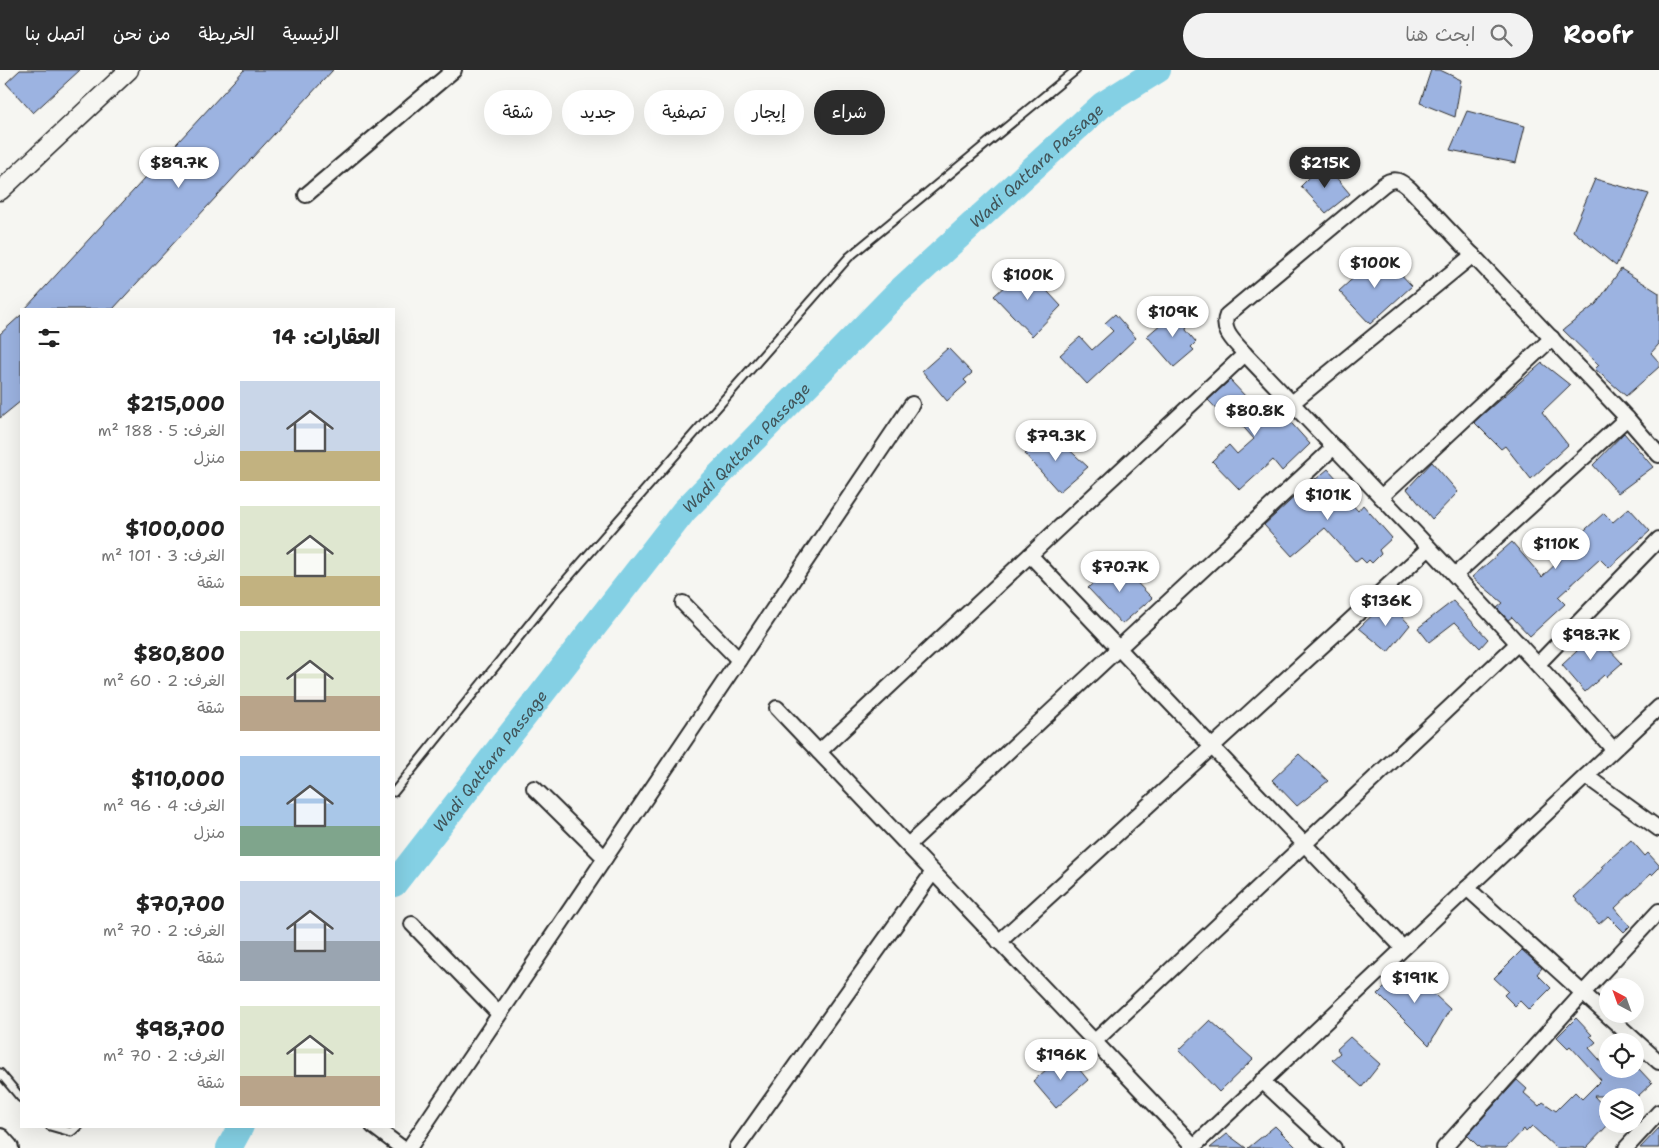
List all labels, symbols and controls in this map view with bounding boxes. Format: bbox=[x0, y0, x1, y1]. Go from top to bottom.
search box bbox=[1183, 13, 1533, 58]
text: Roofr bbox=[1563, 19, 1634, 51]
icon: search bbox=[1487, 21, 1515, 49]
text: اتصل بنا bbox=[25, 22, 85, 46]
text: من نحن bbox=[113, 22, 171, 46]
text: الخريطة bbox=[199, 22, 255, 46]
text: الرئيسية bbox=[283, 22, 339, 46]
text: ابحث هنا bbox=[1405, 22, 1475, 47]
chip: شقة bbox=[484, 90, 552, 135]
chip: جديد bbox=[562, 90, 634, 135]
chip: تصفية bbox=[644, 90, 724, 135]
chip: إيجار bbox=[734, 90, 804, 135]
chip: شراء bbox=[814, 90, 885, 135]
water label: Wadi Qattara Passage bbox=[965, 99, 1108, 233]
pin: $89.7K bbox=[138, 146, 220, 189]
pin: $215K bbox=[1290, 146, 1360, 189]
text: $89.7K bbox=[150, 152, 208, 173]
text: $215K bbox=[1300, 152, 1350, 173]
pin: $100K bbox=[1340, 246, 1410, 289]
text: $100K bbox=[1350, 252, 1400, 273]
pin: $100K bbox=[993, 258, 1063, 301]
text: $100K bbox=[1003, 264, 1053, 285]
pin: $109K bbox=[1138, 296, 1208, 338]
text: $109K bbox=[1148, 301, 1198, 322]
text: العقارات: 14 bbox=[272, 323, 380, 351]
icon: filters bbox=[35, 324, 63, 352]
water label: Wadi Qattara Passage bbox=[678, 378, 815, 518]
text: $215,000 bbox=[126, 390, 225, 418]
pin: $80.8K bbox=[1214, 394, 1296, 437]
text: $80.8K bbox=[1226, 400, 1284, 421]
icon: home bbox=[280, 401, 340, 461]
text: الغرف: 5 · 188 m² bbox=[98, 420, 225, 441]
pin: $79.3K bbox=[1015, 420, 1097, 462]
text: $79.3K bbox=[1026, 425, 1086, 446]
text: منزل bbox=[193, 447, 225, 468]
pin: $101K bbox=[1293, 478, 1363, 521]
text: $101K bbox=[1305, 484, 1351, 505]
text: $100,000 bbox=[125, 515, 225, 543]
icon: home bbox=[280, 526, 340, 586]
pin: $110K bbox=[1521, 528, 1591, 570]
text: $110K bbox=[1533, 533, 1579, 554]
text: الغرف: 3 · 101 m² bbox=[101, 545, 225, 566]
pin: $70.7K bbox=[1079, 550, 1161, 593]
text: $70.7K bbox=[1092, 556, 1148, 577]
text: شقة bbox=[197, 572, 225, 593]
pin: $136K bbox=[1351, 584, 1421, 627]
text: $136K bbox=[1361, 590, 1411, 611]
pin: $98.7K bbox=[1550, 618, 1632, 661]
text: $98.7K bbox=[1562, 624, 1620, 645]
text: $80,800 bbox=[133, 640, 225, 668]
icon: home bbox=[280, 651, 340, 711]
text: الغرف: 2 · 60 m² bbox=[103, 670, 225, 691]
water label: Wadi Qattara Passage bbox=[428, 686, 552, 837]
text: شقة bbox=[197, 697, 225, 718]
text: $110,000 bbox=[131, 765, 225, 793]
icon: home bbox=[280, 776, 340, 836]
text: الغرف: 4 · 96 m² bbox=[103, 795, 225, 816]
text: منزل bbox=[193, 822, 225, 843]
text: $70,700 bbox=[135, 890, 225, 918]
icon: home bbox=[280, 901, 340, 961]
text: الغرف: 2 · 70 m² bbox=[103, 920, 225, 941]
text: شقة bbox=[197, 947, 225, 968]
pin: $191K bbox=[1380, 962, 1450, 1004]
text: $191K bbox=[1392, 967, 1438, 988]
north arrow bbox=[1599, 978, 1644, 1022]
map controls bbox=[1599, 978, 1644, 1133]
text: $98,700 bbox=[135, 1015, 225, 1043]
icon: home bbox=[280, 1026, 340, 1086]
button: locate bbox=[1599, 1033, 1644, 1078]
pin: $196K bbox=[1026, 1038, 1096, 1081]
text: $196K bbox=[1036, 1044, 1086, 1065]
text: الغرف: 2 · 70 m² bbox=[103, 1045, 225, 1066]
text: شقة bbox=[197, 1072, 225, 1093]
button: layers bbox=[1599, 1088, 1644, 1133]

